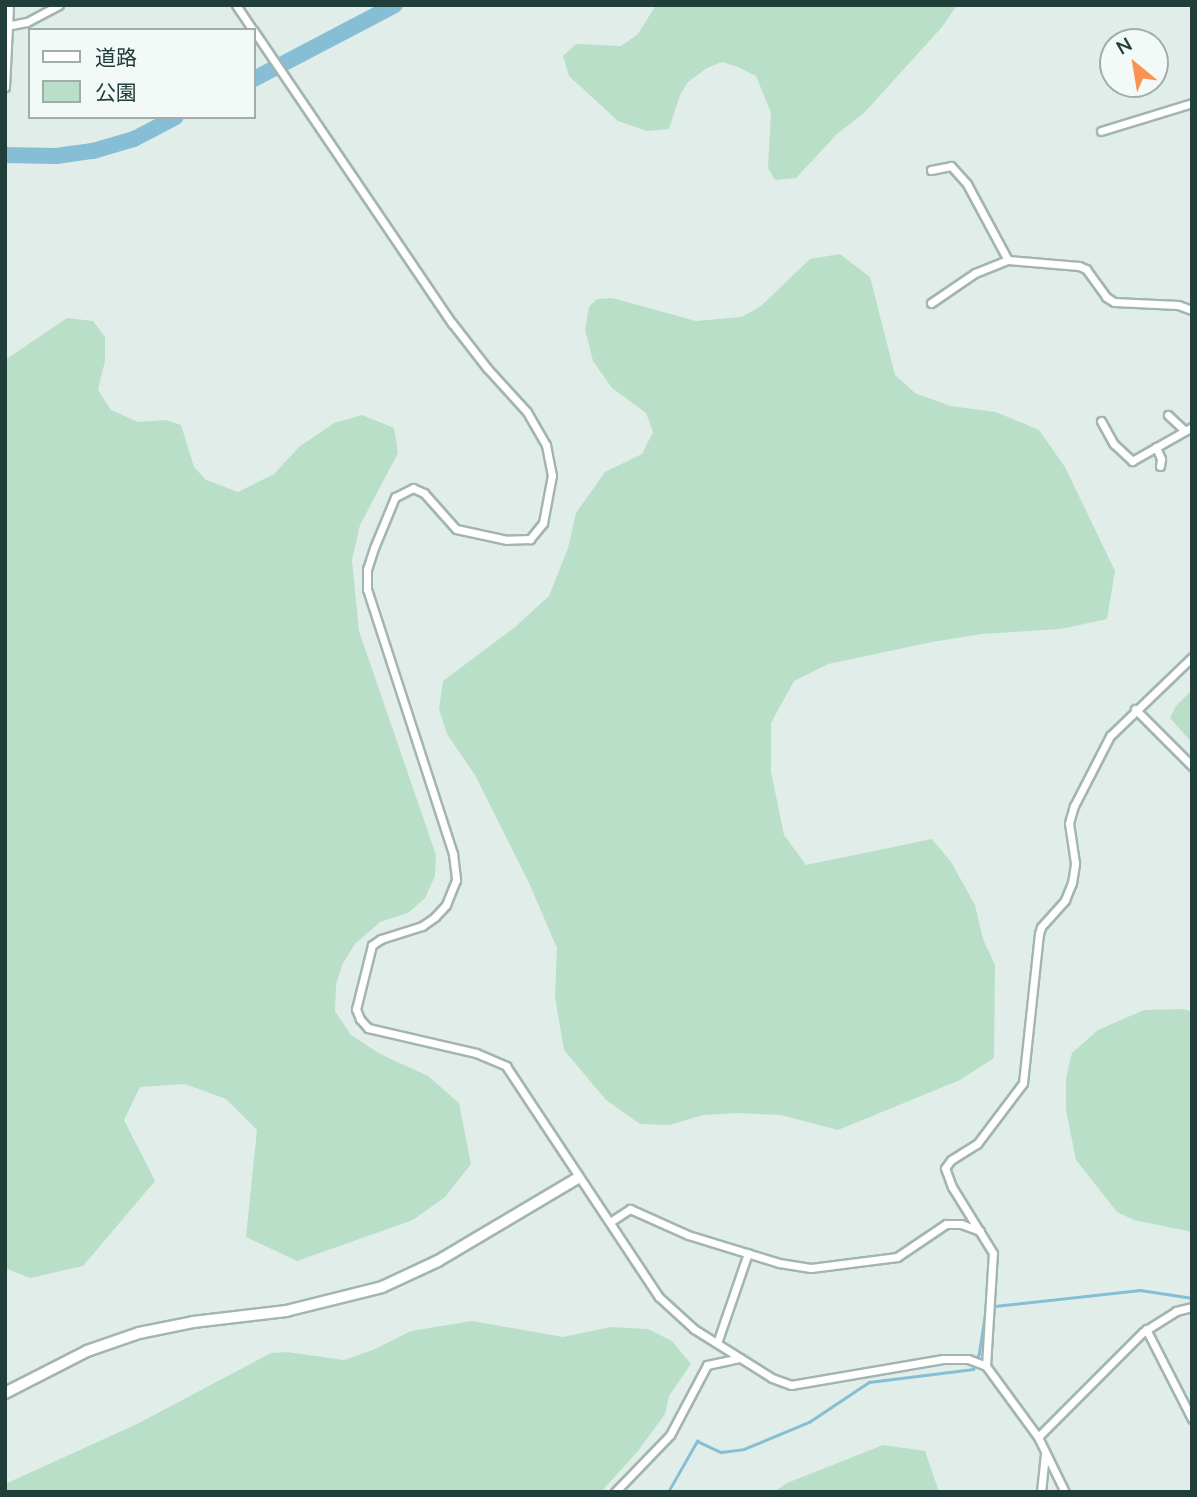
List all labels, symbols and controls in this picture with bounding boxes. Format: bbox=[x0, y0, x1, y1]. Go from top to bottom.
legend bbox=[28, 28, 256, 119]
north arrow bbox=[1099, 28, 1169, 98]
text: N bbox=[1112, 32, 1137, 61]
text: 道路 bbox=[95, 44, 137, 72]
text: 公園 bbox=[95, 79, 137, 107]

